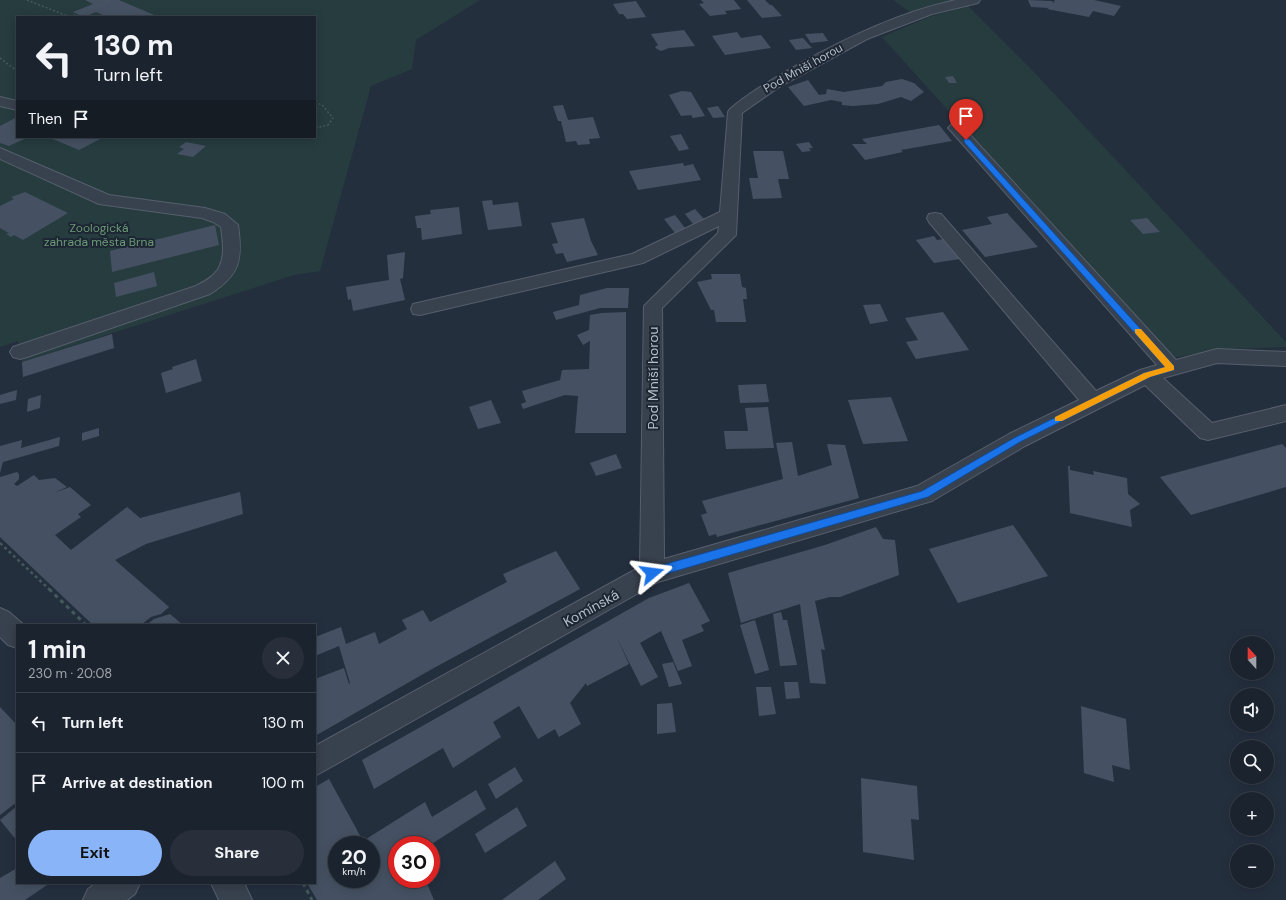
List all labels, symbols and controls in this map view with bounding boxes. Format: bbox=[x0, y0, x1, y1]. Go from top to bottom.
text: 130 m bbox=[94, 27, 174, 64]
icon: left bbox=[28, 32, 80, 84]
street label: Pod Mniší horou bbox=[760, 40, 846, 96]
text: Turn left bbox=[94, 63, 163, 87]
pin bbox=[949, 99, 983, 140]
icon: arrive bbox=[955, 105, 977, 127]
icon: arrive bbox=[70, 108, 92, 130]
text: Then bbox=[28, 109, 62, 129]
park label: Zoologická zahrada města Brna bbox=[44, 220, 154, 250]
street label: Pod Mniší horou bbox=[644, 326, 662, 430]
position arrow bbox=[631, 552, 673, 594]
street label: Komínská bbox=[560, 585, 622, 631]
text: 1 min bbox=[28, 634, 86, 665]
north arrow bbox=[1230, 636, 1274, 680]
map controls bbox=[1230, 636, 1274, 888]
button: close bbox=[262, 637, 304, 679]
text: 230 m · 20:08 bbox=[28, 665, 112, 682]
button: sound bbox=[1230, 688, 1274, 732]
icon: left bbox=[28, 712, 50, 734]
text: Turn left bbox=[62, 713, 123, 733]
text: 130 m bbox=[263, 713, 304, 733]
button: search bbox=[1230, 740, 1274, 784]
icon: arrive bbox=[28, 772, 50, 794]
text: Arrive at destination bbox=[62, 773, 213, 793]
text: 100 m bbox=[261, 773, 304, 793]
button: + bbox=[1230, 792, 1274, 836]
button: Exit bbox=[28, 830, 162, 876]
button: Share bbox=[170, 830, 304, 876]
speed limit sign: 30 bbox=[388, 836, 440, 888]
text: 20 bbox=[341, 844, 367, 870]
button: − bbox=[1230, 844, 1274, 888]
text: km/h bbox=[342, 865, 366, 878]

